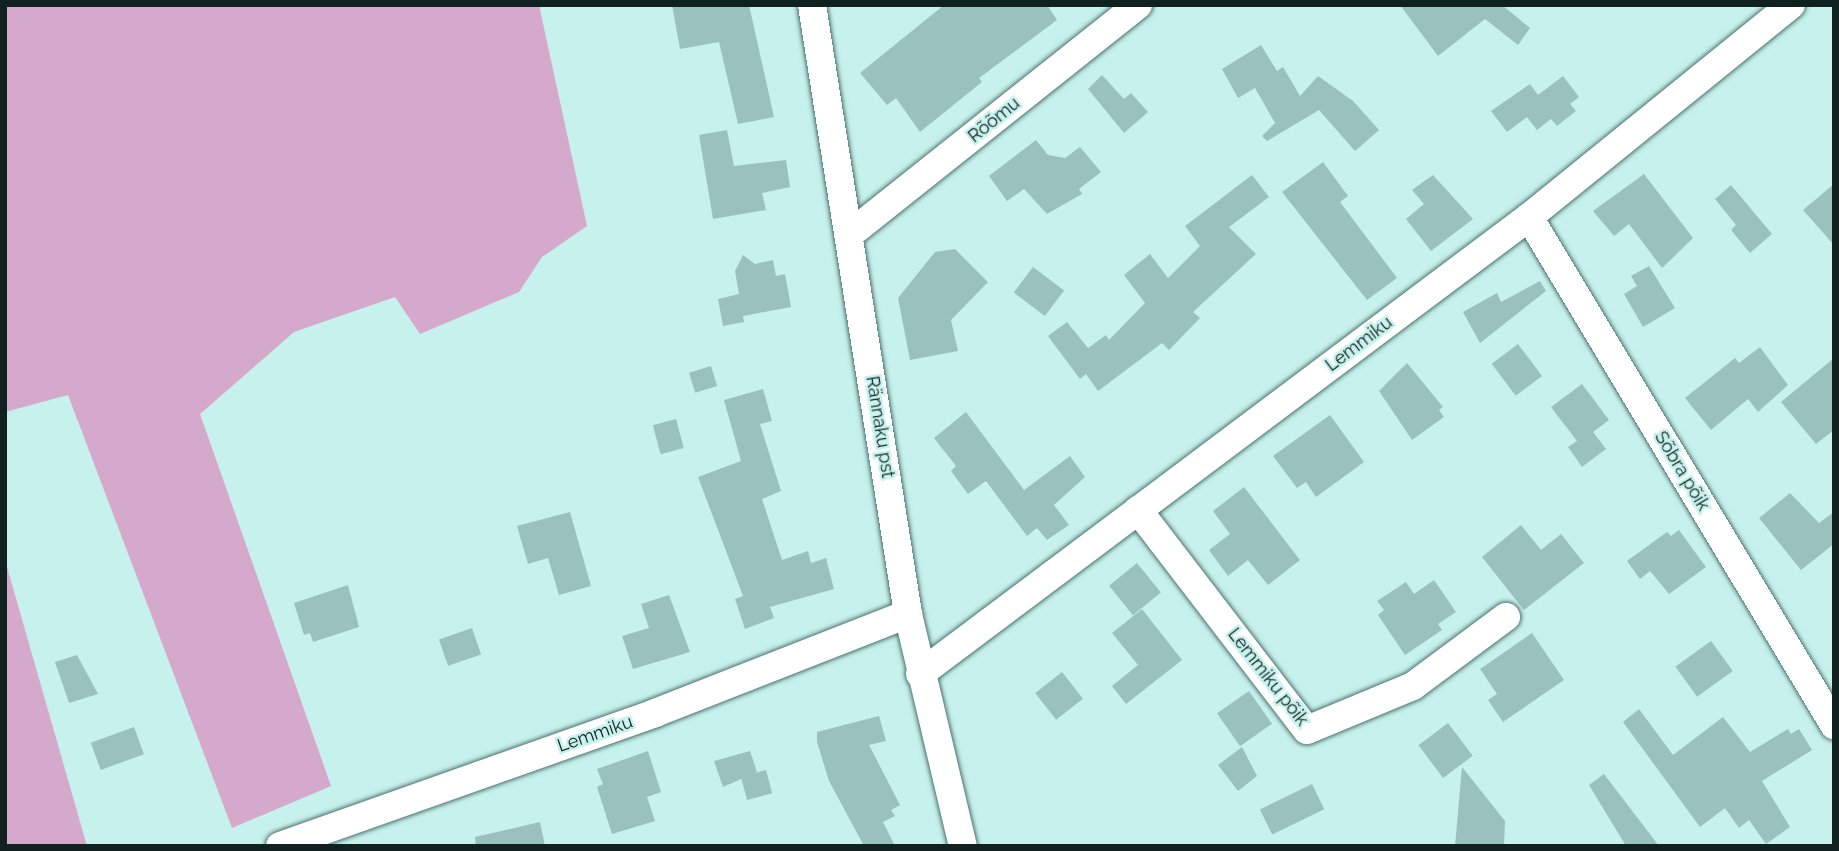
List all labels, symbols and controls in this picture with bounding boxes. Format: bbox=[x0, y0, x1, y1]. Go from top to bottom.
street label: Rõõmu bbox=[964, 93, 1024, 147]
street label: Lemmiku bbox=[1321, 312, 1397, 376]
street label: Rännaku pst bbox=[861, 375, 899, 479]
street label: Sõbra põik bbox=[1650, 427, 1714, 515]
street label: Lemmiku põik bbox=[1223, 624, 1313, 730]
street label: Lemmiku bbox=[555, 711, 635, 757]

